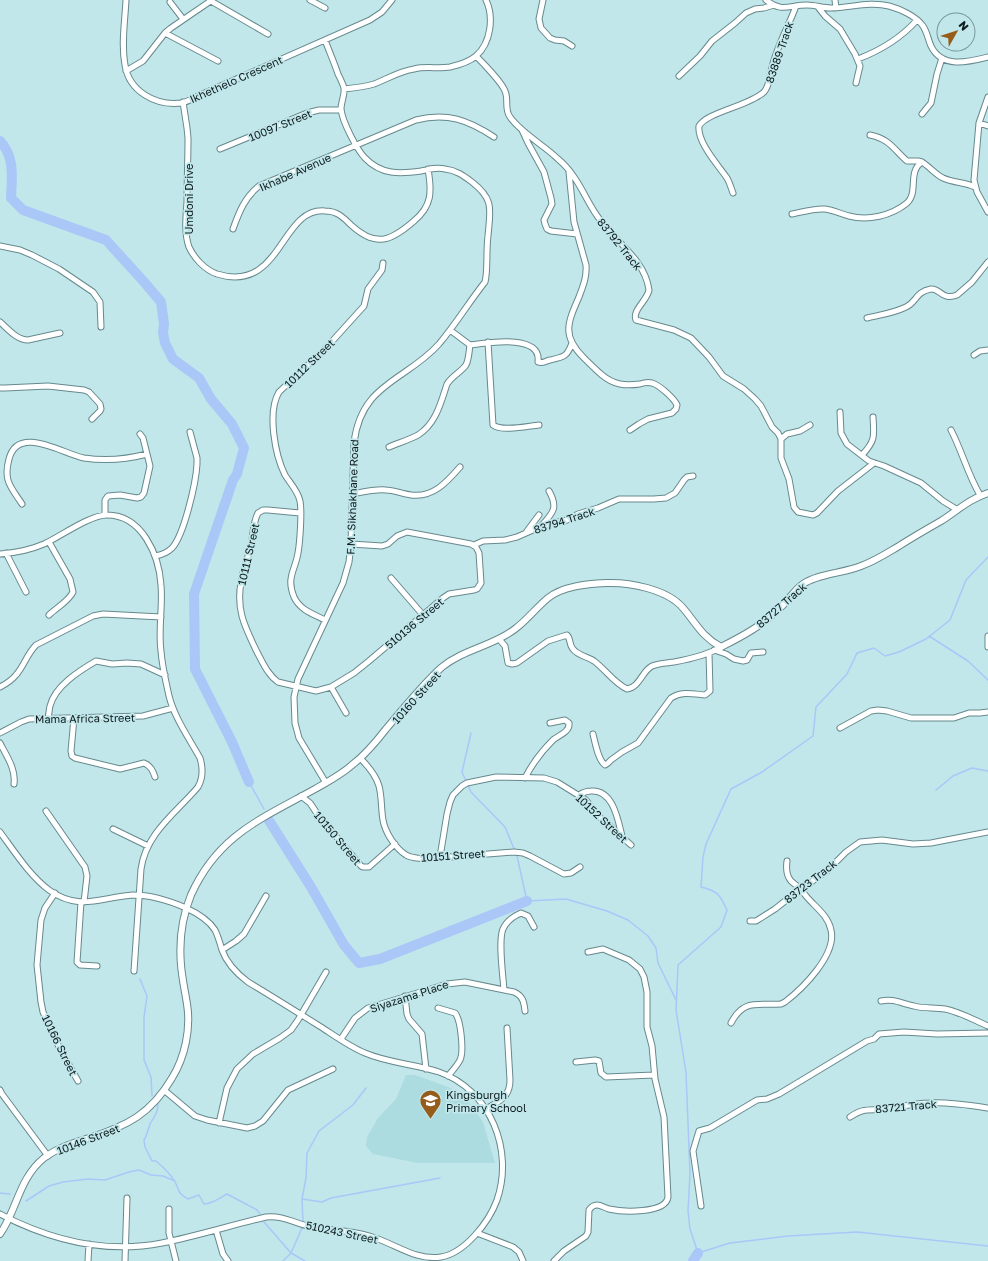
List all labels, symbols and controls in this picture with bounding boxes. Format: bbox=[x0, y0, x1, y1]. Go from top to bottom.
north arrow bbox=[936, 12, 976, 52]
text: N bbox=[956, 18, 972, 33]
street label: 83889 Track bbox=[762, 19, 796, 85]
street label: Ikhethelo Crescent bbox=[187, 53, 285, 105]
street label: 10097 Street bbox=[247, 106, 313, 144]
street label: Ikhabe Avenue bbox=[257, 150, 333, 194]
street label: Umdoni Drive bbox=[182, 164, 195, 234]
street label: 83792 Track bbox=[595, 215, 645, 273]
street label: 10112 Street bbox=[281, 336, 337, 390]
street label: F.M. Sikhakhane Road bbox=[343, 439, 361, 555]
street label: 83794 Track bbox=[532, 504, 596, 536]
street label: 10111 Street bbox=[235, 522, 261, 586]
street label: 83727 Track bbox=[753, 580, 809, 630]
street label: 510136 Street bbox=[382, 595, 446, 651]
street label: 10160 Street bbox=[389, 668, 443, 726]
street label: Mama Africa Street bbox=[35, 711, 135, 725]
street label: 10152 Street bbox=[574, 791, 630, 845]
street label: 10150 Street bbox=[312, 809, 364, 867]
street label: 10151 Street bbox=[420, 846, 486, 864]
street label: 83723 Track bbox=[781, 856, 839, 906]
street label: Siyazama Place bbox=[368, 977, 450, 1015]
street label: 10166 Street bbox=[40, 1012, 80, 1078]
school or university icon: Kingsburgh Primary School bbox=[417, 1087, 443, 1120]
place label: Kingsburgh Primary School bbox=[446, 1088, 527, 1114]
street label: 83721 Track bbox=[875, 1097, 937, 1115]
street label: 10146 Street bbox=[55, 1121, 121, 1157]
street label: 510243 Street bbox=[305, 1218, 379, 1246]

